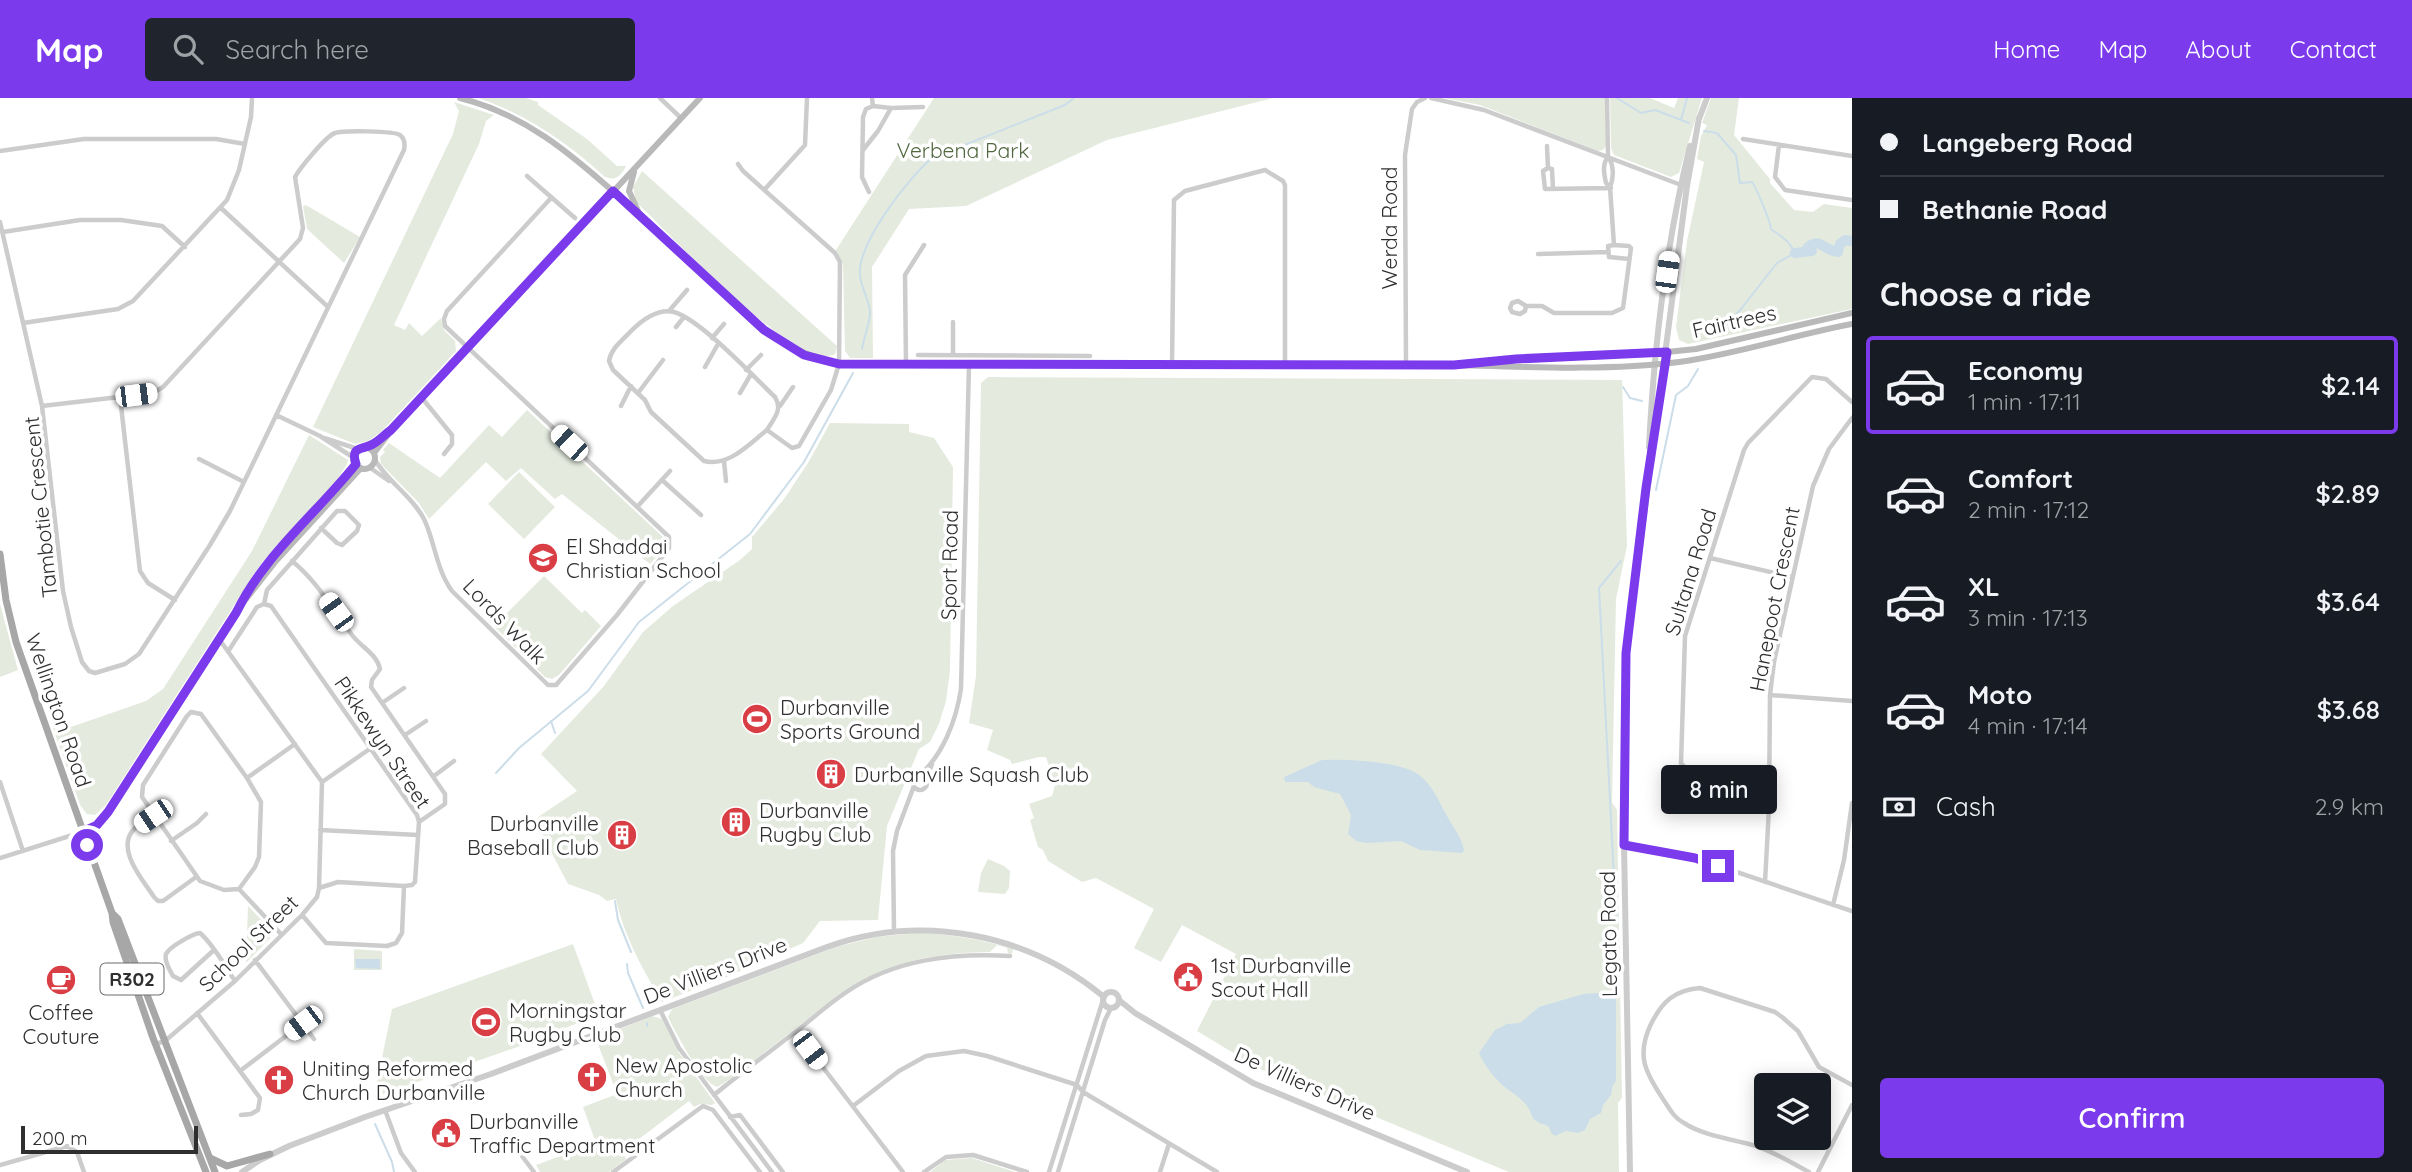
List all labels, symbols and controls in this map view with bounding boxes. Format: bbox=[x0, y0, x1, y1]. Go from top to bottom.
search box bbox=[145, 18, 635, 81]
text: Map bbox=[35, 29, 103, 70]
icon: search bbox=[169, 30, 207, 68]
text: Search here bbox=[225, 33, 369, 66]
text: Home bbox=[1993, 34, 2060, 64]
text: Map bbox=[2098, 34, 2147, 64]
text: About bbox=[2185, 34, 2252, 64]
text: Contact bbox=[2290, 34, 2377, 64]
text: Langeberg Road bbox=[1922, 126, 2133, 159]
park label: Verbena Park bbox=[896, 137, 1030, 163]
street label: Werda Road bbox=[1376, 167, 1402, 289]
text: Bethanie Road bbox=[1922, 193, 2107, 226]
car bbox=[1654, 250, 1681, 294]
text: Choose a ride bbox=[1880, 274, 2092, 314]
street label: Fairtrees bbox=[1690, 299, 1778, 343]
icon: car bbox=[1884, 354, 1947, 417]
text: Economy bbox=[1968, 354, 2083, 387]
text: $2.14 bbox=[2321, 369, 2380, 402]
car bbox=[114, 382, 159, 408]
text: 1 min · 17:11 bbox=[1968, 387, 2081, 416]
street label: Tambotie Crescent bbox=[18, 415, 62, 599]
car bbox=[547, 421, 592, 465]
icon: car bbox=[1884, 462, 1947, 525]
text: Comfort bbox=[1968, 462, 2073, 495]
text: $2.89 bbox=[2315, 477, 2380, 510]
text: 2 min · 17:12 bbox=[1968, 495, 2089, 524]
street label: Hanepoot Crescent bbox=[1743, 504, 1805, 694]
street label: Sultana Road bbox=[1658, 506, 1722, 638]
street label: Sport Road bbox=[935, 510, 963, 620]
place label: El Shaddai Christian School bbox=[566, 533, 721, 583]
school or university icon: El Shaddai Christian School bbox=[526, 541, 560, 575]
icon: car bbox=[1884, 570, 1947, 633]
text: XL bbox=[1968, 570, 2000, 603]
street label: Lords Walk bbox=[458, 573, 552, 669]
text: $3.64 bbox=[2316, 585, 2380, 618]
car bbox=[316, 589, 357, 635]
text: 3 min · 17:13 bbox=[1968, 603, 2088, 632]
street label: Wellington Road bbox=[21, 630, 97, 790]
street label: Pikkewyn Street bbox=[329, 671, 437, 813]
icon: car bbox=[1884, 678, 1947, 741]
text: Moto bbox=[1968, 678, 2032, 711]
text: $3.68 bbox=[2317, 693, 2380, 726]
place label: Durbanville Sports Ground bbox=[780, 694, 920, 744]
sports icon: Durbanville Sports Ground bbox=[740, 702, 774, 736]
text: 4 min · 17:14 bbox=[1968, 711, 2088, 740]
building icon: Durbanville Squash Club bbox=[814, 757, 848, 791]
place label: Durbanville Squash Club bbox=[854, 761, 1089, 787]
callout: 8 min bbox=[1660, 764, 1776, 814]
text: 8 min bbox=[1690, 775, 1748, 804]
icon: cash bbox=[1880, 788, 1918, 826]
text: Cash bbox=[1936, 790, 1996, 823]
text: 2.9 km bbox=[2315, 792, 2384, 821]
car bbox=[130, 796, 177, 836]
place label: Durbanville Rugby Club bbox=[759, 797, 871, 847]
building icon: Durbanville Rugby Club bbox=[719, 805, 753, 839]
place label: Durbanville Baseball Club bbox=[467, 810, 599, 860]
building icon: Durbanville Baseball Club bbox=[605, 818, 639, 852]
route start bbox=[71, 829, 103, 861]
route end bbox=[1702, 850, 1734, 882]
street label: Legato Road bbox=[1594, 871, 1622, 997]
street label: School Street bbox=[193, 889, 303, 997]
street label: De Villiers Drive bbox=[640, 931, 790, 1009]
place label: 1st Durbanville Scout Hall bbox=[1211, 952, 1351, 1002]
public building icon: 1st Durbanville Scout Hall bbox=[1171, 960, 1205, 994]
cafe icon: Coffee Couture bbox=[44, 963, 78, 997]
road number: R302 bbox=[100, 964, 164, 995]
place label: Morningstar Rugby Club bbox=[509, 997, 627, 1047]
place label: Coffee Couture bbox=[23, 999, 99, 1049]
car bbox=[280, 1002, 327, 1044]
sports icon: Morningstar Rugby Club bbox=[469, 1005, 503, 1039]
car bbox=[789, 1027, 832, 1073]
street label: De Villiers Drive bbox=[1230, 1040, 1380, 1126]
place label: New Apostolic Church bbox=[615, 1052, 753, 1102]
place label: Uniting Reformed Church Durbanville bbox=[302, 1055, 485, 1105]
church icon: New Apostolic Church bbox=[575, 1060, 609, 1094]
church icon: Uniting Reformed Church Durbanville bbox=[262, 1063, 296, 1097]
map controls bbox=[1754, 1073, 1831, 1150]
button: layers bbox=[1754, 1073, 1831, 1150]
button: Confirm bbox=[1880, 1078, 2384, 1158]
place label: Durbanville Traffic Department bbox=[469, 1108, 655, 1158]
public building icon: Durbanville Traffic Department bbox=[429, 1116, 463, 1150]
scale bar bbox=[21, 1123, 198, 1155]
text: 200 m bbox=[32, 1126, 88, 1150]

